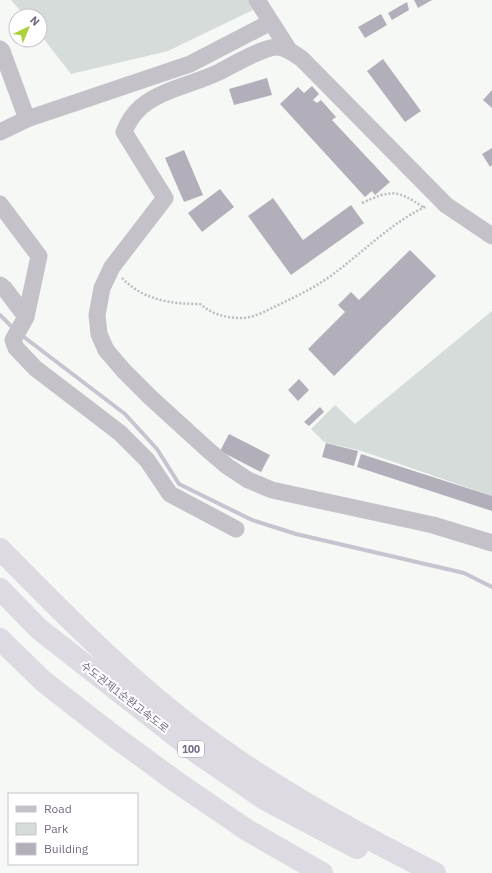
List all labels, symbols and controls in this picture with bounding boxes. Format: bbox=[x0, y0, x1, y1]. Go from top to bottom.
north arrow bbox=[8, 8, 48, 48]
text: N bbox=[27, 13, 43, 29]
street label: 수도권제1순환고속도로 bbox=[78, 658, 172, 736]
road number: 100 bbox=[178, 741, 204, 757]
legend bbox=[8, 793, 138, 865]
text: Road bbox=[44, 801, 72, 816]
text: Park bbox=[44, 821, 69, 836]
text: Building bbox=[44, 841, 89, 856]

